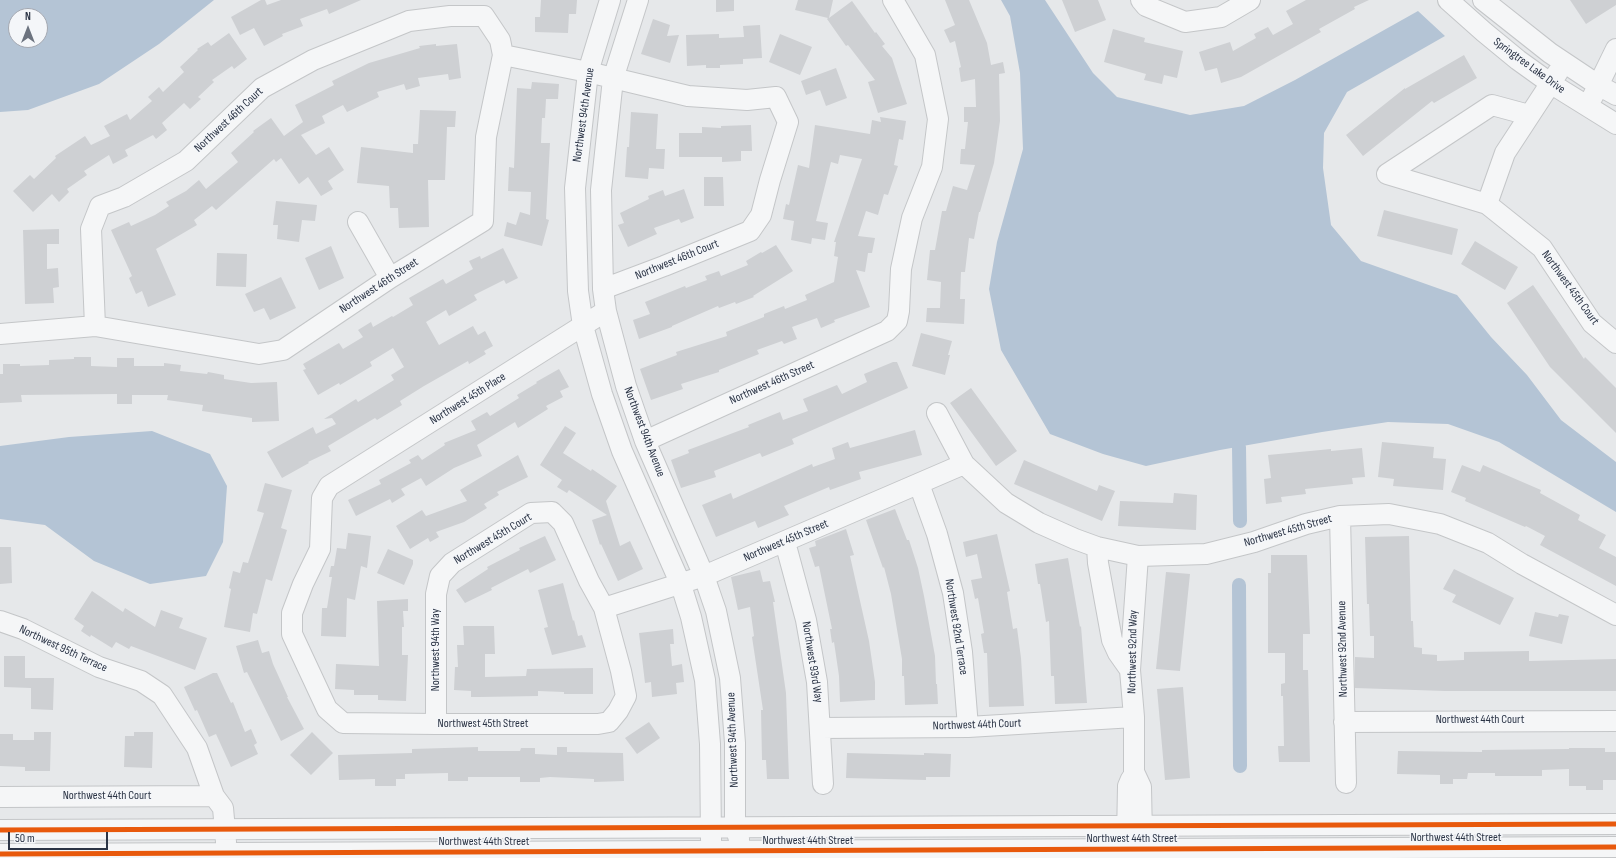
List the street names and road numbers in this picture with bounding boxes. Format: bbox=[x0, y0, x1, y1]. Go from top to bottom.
street label: Springtree Lake Drive bbox=[1490, 35, 1568, 97]
street label: Northwest 94th Avenue bbox=[570, 67, 598, 163]
street label: Northwest 46th Court bbox=[192, 84, 266, 156]
street label: Northwest 46th Court bbox=[633, 237, 721, 283]
street label: Northwest 45th Court bbox=[1538, 248, 1602, 328]
street label: Northwest 46th Street bbox=[337, 255, 421, 317]
street label: Northwest 46th Street bbox=[727, 358, 817, 408]
street label: Northwest 45th Place bbox=[427, 370, 509, 428]
street label: Northwest 94th Avenue bbox=[620, 385, 668, 479]
street label: Northwest 45th Court bbox=[451, 510, 535, 568]
street label: Northwest 45th Street bbox=[1242, 512, 1334, 550]
street label: Northwest 45th Street bbox=[741, 517, 831, 565]
street label: Northwest 92nd Terrace bbox=[941, 578, 971, 676]
street label: Northwest 92nd Avenue bbox=[1335, 601, 1351, 697]
street label: Northwest 94th Way bbox=[429, 609, 443, 691]
street label: Northwest 92nd Way bbox=[1125, 610, 1141, 694]
street label: Northwest 93rd Way bbox=[798, 620, 826, 704]
street label: Northwest 95th Terrace bbox=[17, 622, 109, 676]
street label: Northwest 94th Avenue bbox=[724, 692, 742, 788]
street label: Northwest 44th Court bbox=[1436, 713, 1524, 727]
street label: Northwest 44th Court bbox=[932, 716, 1022, 734]
street label: Northwest 45th Street bbox=[438, 717, 528, 731]
street label: Northwest 44th Court bbox=[63, 789, 151, 803]
street label: Northwest 44th Street bbox=[1411, 831, 1501, 845]
street label: Northwest 44th Street bbox=[1087, 832, 1177, 846]
street label: Northwest 44th Street bbox=[763, 834, 853, 848]
street label: Northwest 44th Street bbox=[439, 835, 529, 849]

